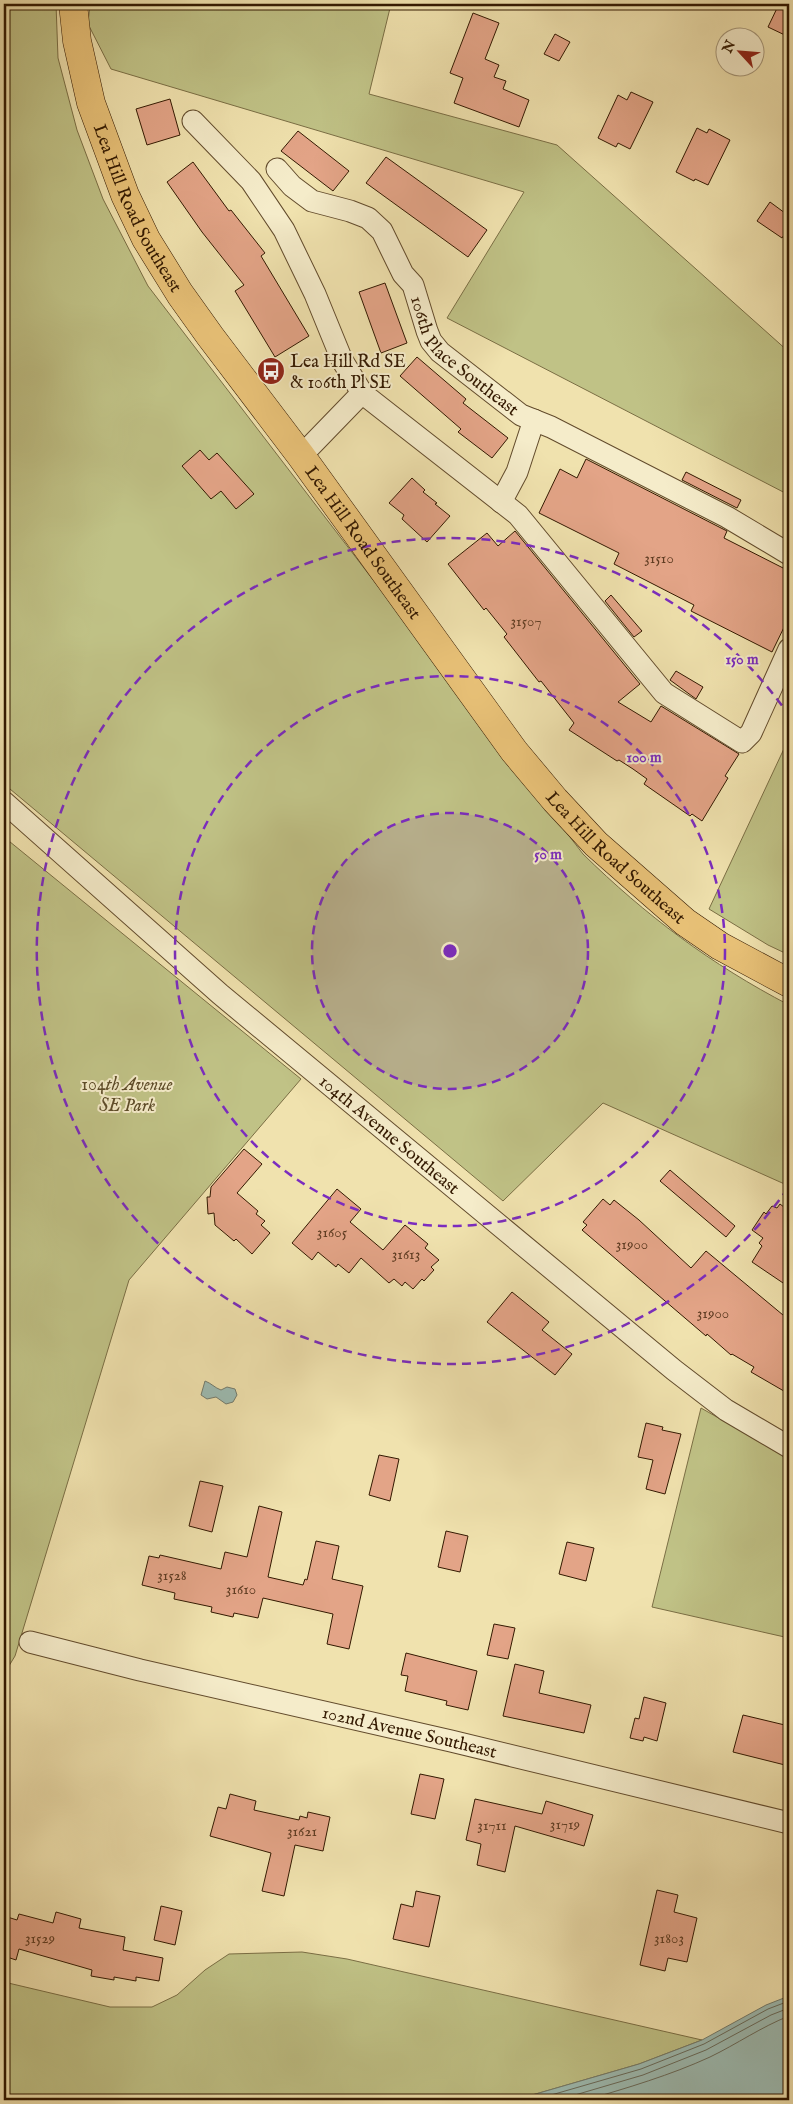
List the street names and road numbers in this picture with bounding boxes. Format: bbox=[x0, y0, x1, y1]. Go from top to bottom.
street label: Lea Hill Road Southeast bbox=[87, 121, 186, 297]
street label: 106th Place Southeast bbox=[404, 293, 523, 422]
street label: Lea Hill Road Southeast bbox=[299, 462, 425, 625]
street label: Lea Hill Road Southeast bbox=[540, 787, 690, 930]
street label: 104th Avenue Southeast bbox=[314, 1071, 463, 1200]
street label: 102nd Avenue Southeast bbox=[320, 1702, 499, 1765]

